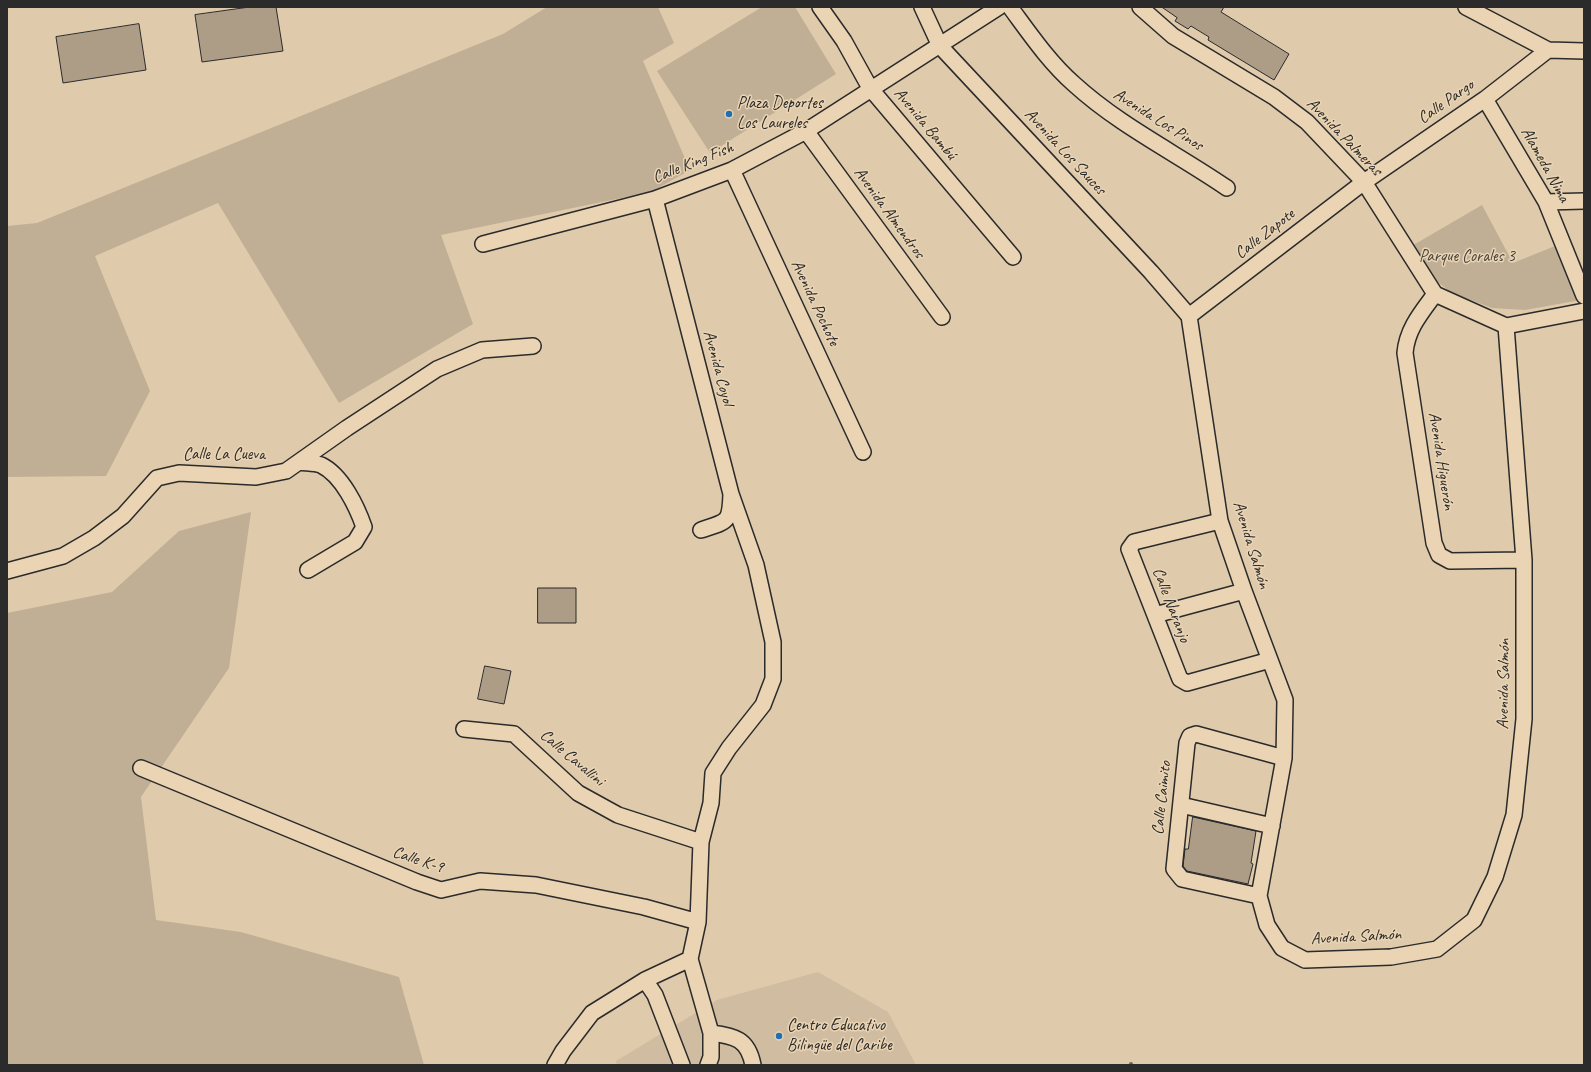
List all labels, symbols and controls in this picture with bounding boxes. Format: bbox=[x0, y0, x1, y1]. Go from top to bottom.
street label: Calle Pargo bbox=[1414, 75, 1478, 129]
street label: Avenida Bambú bbox=[889, 84, 961, 164]
street label: Avenida Los Pinos bbox=[1109, 84, 1207, 156]
place label: Plaza Deportes Los Laureles bbox=[737, 94, 823, 134]
street label: Avenida Palmeras bbox=[1302, 94, 1386, 180]
street label: Avenida Los Sauces bbox=[1020, 105, 1110, 199]
marker: Plaza Deportes Los Laureles bbox=[724, 109, 734, 119]
street label: Alameda Nima bbox=[1516, 124, 1574, 206]
street label: Calle King Fish bbox=[650, 138, 736, 188]
street label: Avenida Almendros bbox=[849, 163, 929, 263]
street label: Calle Zapote bbox=[1231, 204, 1299, 264]
park label: Parque Corales 3 bbox=[1419, 247, 1515, 267]
street label: Avenida Pochote bbox=[786, 257, 844, 349]
street label: Avenida Coyol bbox=[698, 328, 738, 408]
street label: Avenida Higuerón bbox=[1423, 411, 1459, 511]
street label: Calle La Cueva bbox=[183, 445, 265, 465]
street label: Avenida Salmón bbox=[1228, 499, 1274, 591]
street label: Calle Naranjo bbox=[1147, 565, 1195, 645]
street label: Avenida Salmón bbox=[1493, 639, 1515, 729]
street label: Calle Cavallini bbox=[536, 725, 608, 791]
street label: Calle Caimito bbox=[1148, 760, 1176, 836]
street label: Calle K-9 bbox=[390, 842, 446, 878]
street label: Avenida Salmón bbox=[1310, 924, 1402, 950]
place label: Centro Educativo Bilingüe del Caribe bbox=[787, 1016, 892, 1056]
marker: Centro Educativo Bilingüe del Caribe bbox=[774, 1031, 784, 1041]

